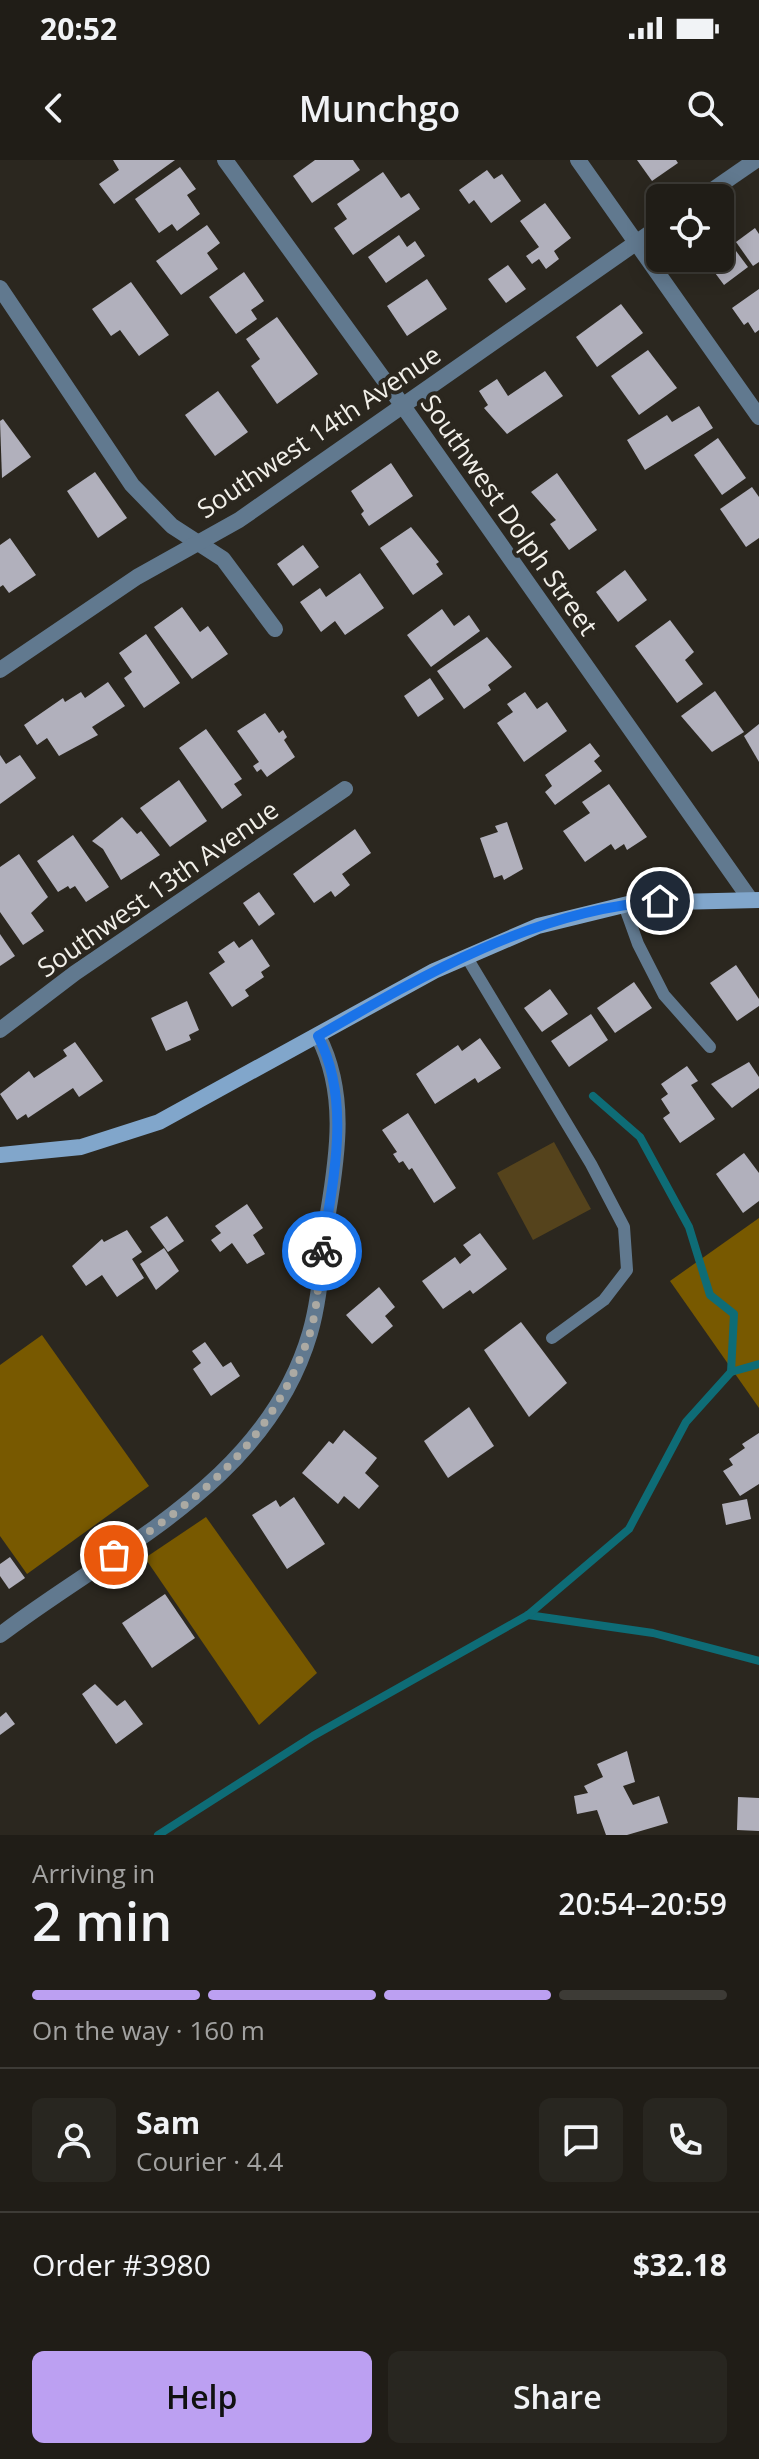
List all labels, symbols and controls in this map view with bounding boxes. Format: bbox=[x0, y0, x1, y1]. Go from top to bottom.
text: 20:52 bbox=[40, 8, 117, 49]
text: Munchgo bbox=[299, 84, 460, 133]
icon: back bbox=[32, 86, 76, 130]
icon: search bbox=[683, 86, 727, 130]
map controls bbox=[646, 184, 734, 272]
button: locate bbox=[646, 184, 734, 272]
street label: Southwest 14th Avenue bbox=[190, 336, 447, 526]
street label: Southwest Dolph Street bbox=[413, 387, 607, 642]
street label: Southwest 13th Avenue bbox=[30, 791, 285, 985]
pin bbox=[626, 867, 694, 935]
icon: home bbox=[638, 879, 682, 923]
courier bbox=[282, 1211, 362, 1291]
icon: bike bbox=[300, 1229, 344, 1273]
pin bbox=[80, 1521, 148, 1589]
icon: bag bbox=[92, 1533, 136, 1577]
text: Arriving in bbox=[32, 1855, 155, 1891]
text: 20:54–20:59 bbox=[558, 1883, 727, 1924]
text: 2 min bbox=[32, 1885, 172, 1956]
text: On the way · 160 m bbox=[32, 2012, 265, 2048]
button: person bbox=[32, 2098, 116, 2182]
button: chat bbox=[539, 2098, 623, 2182]
button: phone bbox=[643, 2098, 727, 2182]
text: Sam bbox=[136, 2102, 200, 2143]
text: Courier · 4.4 bbox=[136, 2143, 283, 2179]
text: Order #3980 bbox=[32, 2244, 211, 2285]
text: $32.18 bbox=[633, 2244, 727, 2285]
button: Help bbox=[32, 2351, 372, 2443]
button: Share bbox=[388, 2351, 727, 2443]

